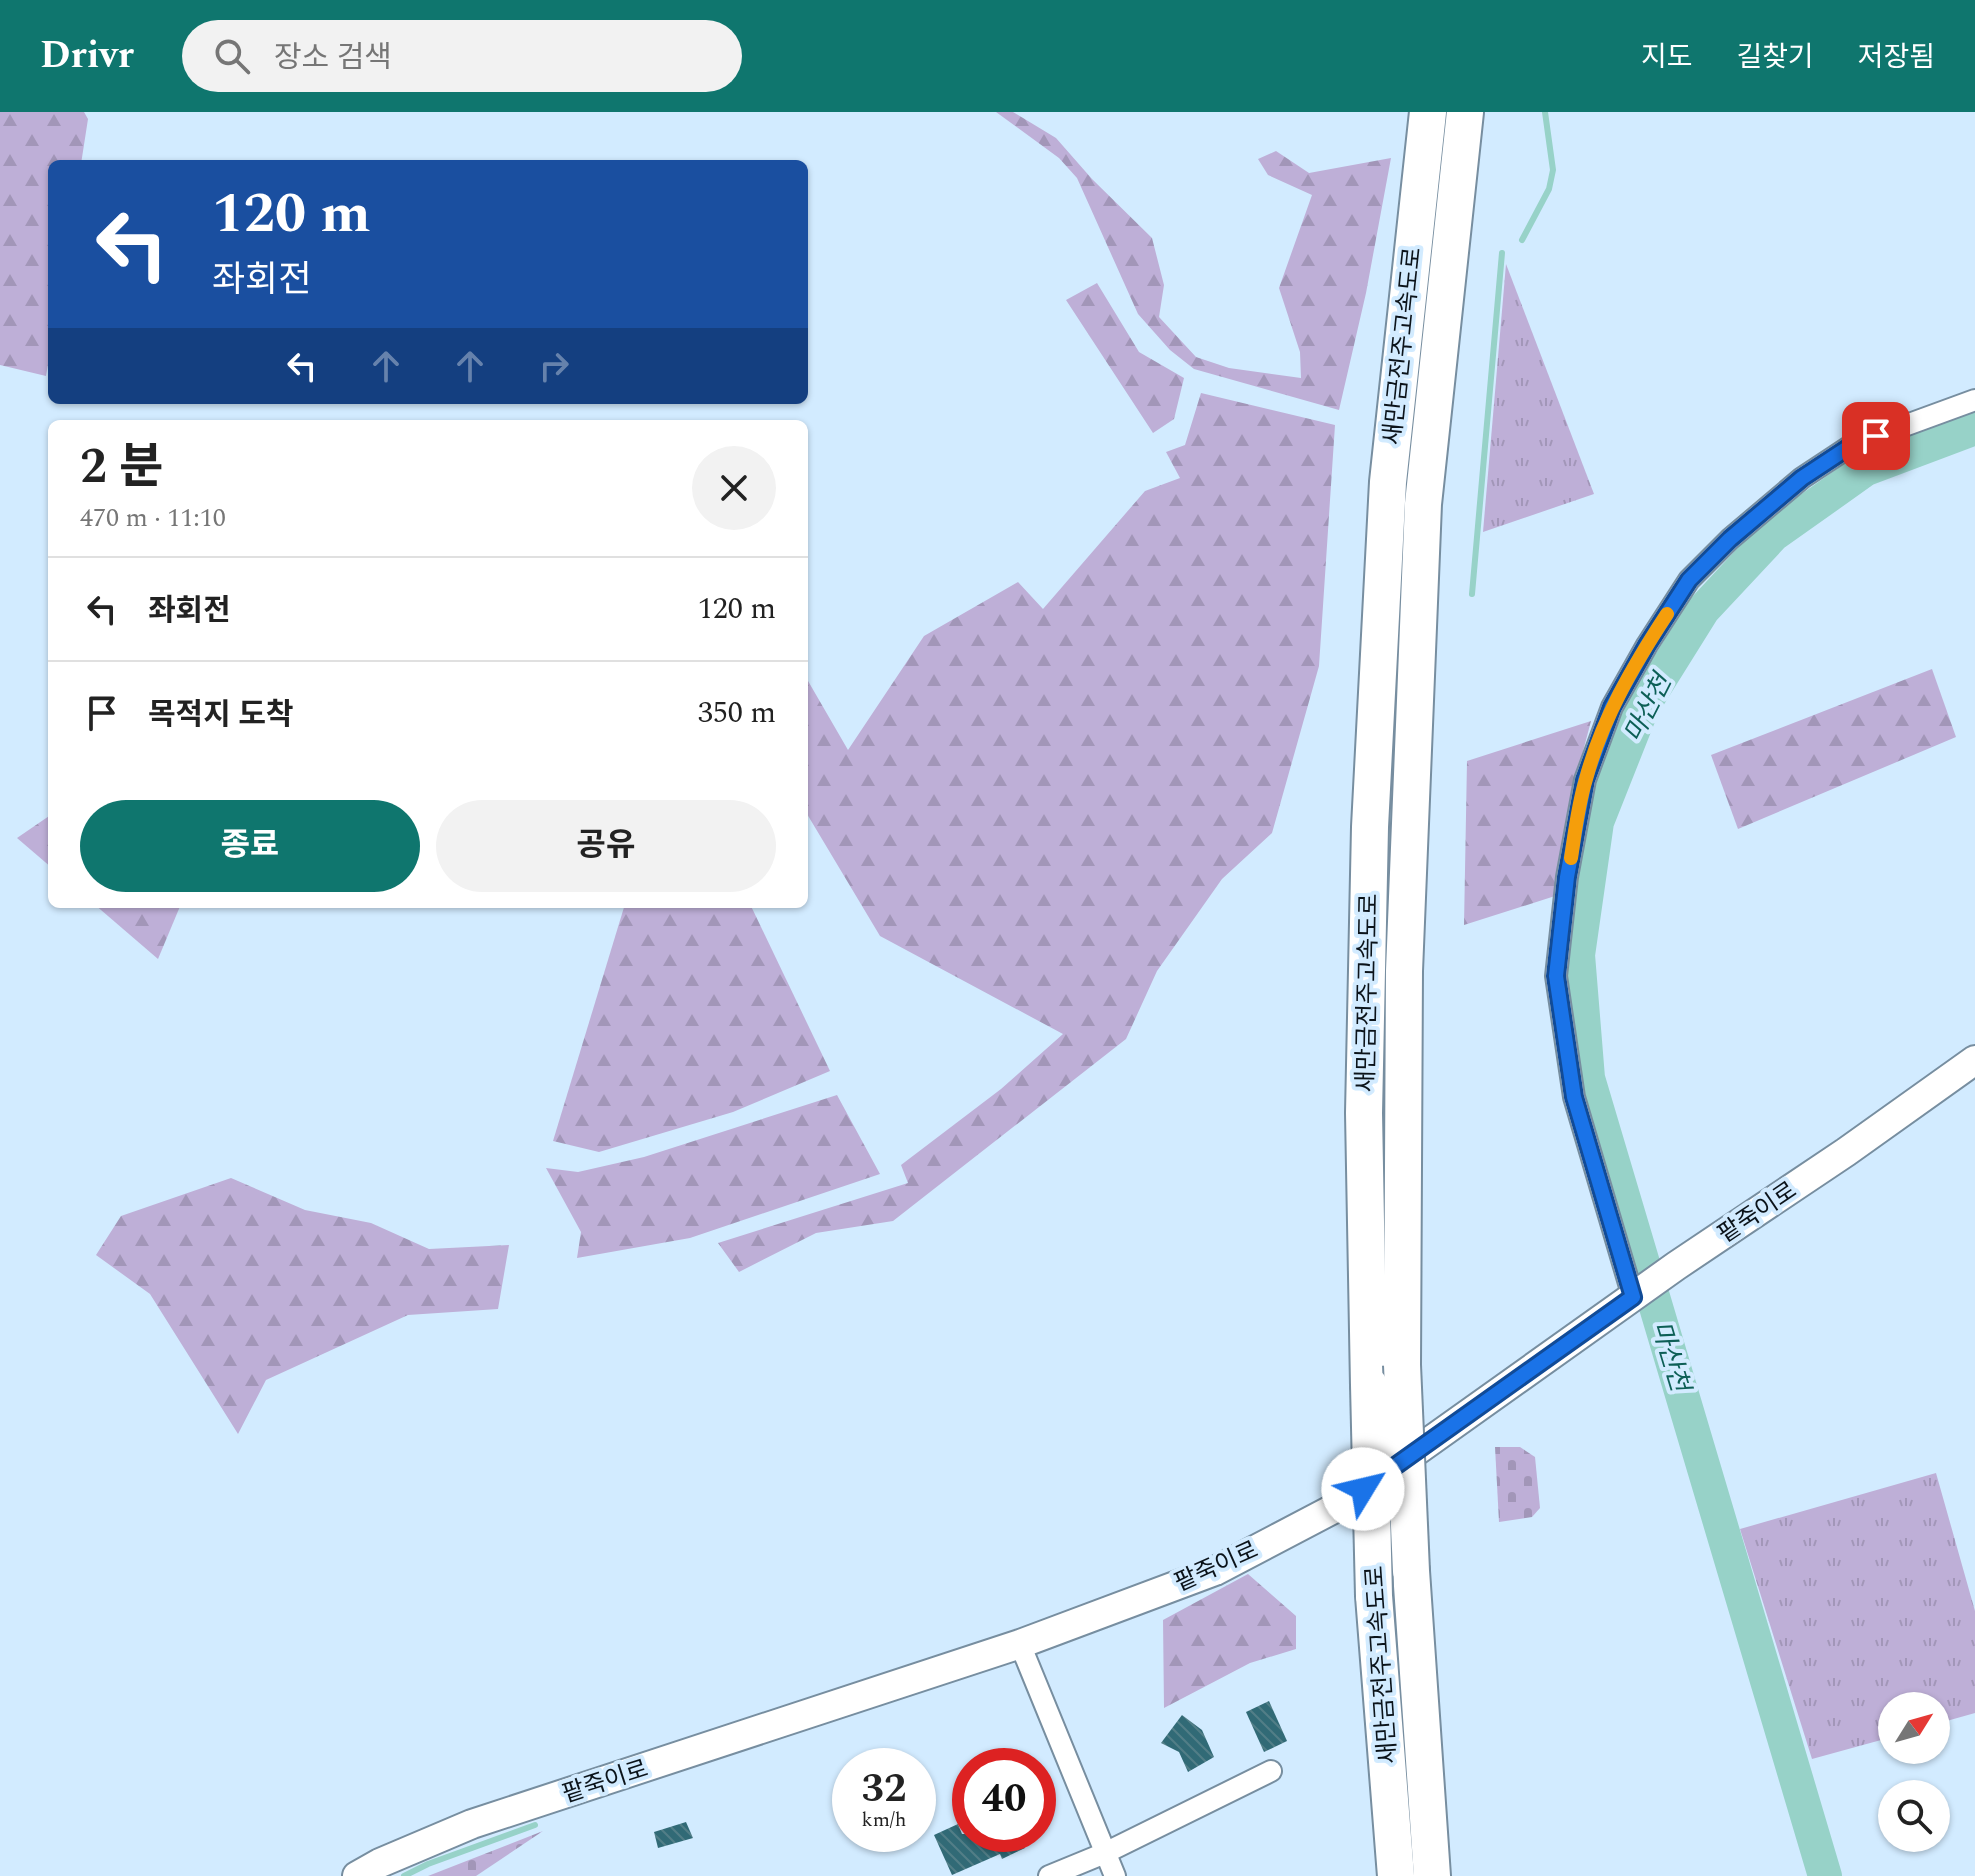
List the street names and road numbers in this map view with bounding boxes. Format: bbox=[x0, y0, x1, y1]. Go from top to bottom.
street label: 새만금전주고속도로 bbox=[1375, 245, 1431, 447]
street label: 새만금전주고속도로 bbox=[1348, 893, 1388, 1093]
street label: 팥죽이로 bbox=[1711, 1173, 1804, 1252]
street label: 팥죽이로 bbox=[1169, 1533, 1264, 1601]
street label: 새만금전주고속도로 bbox=[1357, 1565, 1407, 1765]
street label: 팥죽이로 bbox=[558, 1751, 653, 1813]

